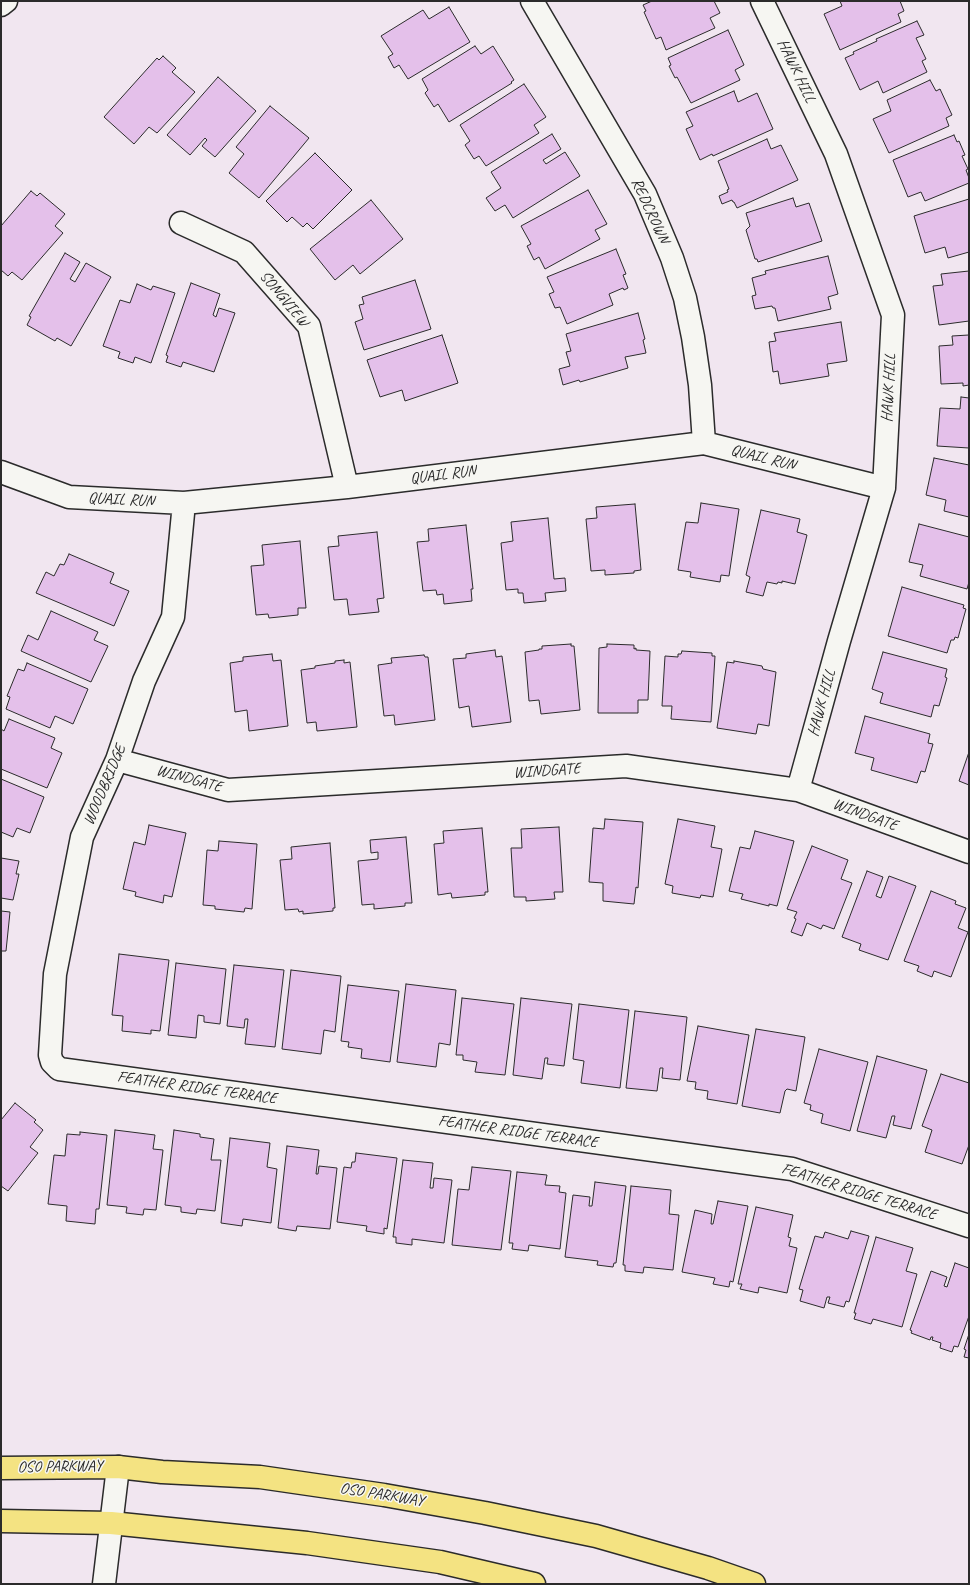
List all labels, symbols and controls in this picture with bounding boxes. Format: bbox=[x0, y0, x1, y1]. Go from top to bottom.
street label: HAWK HILL bbox=[772, 36, 820, 106]
street label: REDCROWN bbox=[626, 175, 674, 247]
street label: SONGVIEW bbox=[255, 267, 313, 331]
street label: HAWK HILL bbox=[878, 353, 900, 423]
street label: QUAIL RUN bbox=[729, 441, 797, 475]
street label: QUAIL RUN bbox=[409, 461, 477, 489]
street label: QUAIL RUN bbox=[88, 489, 154, 511]
street label: HAWK HILL bbox=[804, 667, 840, 739]
street label: WOODBRIDGE bbox=[79, 742, 131, 828]
street label: WINDGATE bbox=[513, 759, 581, 783]
street label: WINDGATE bbox=[154, 761, 224, 797]
street label: WINDGATE bbox=[830, 794, 900, 836]
street label: FEATHER RIDGE TERRACE bbox=[116, 1067, 278, 1109]
street label: FEATHER RIDGE TERRACE bbox=[437, 1111, 599, 1153]
street label: FEATHER RIDGE TERRACE bbox=[779, 1159, 939, 1225]
street label: OSO PARKWAY bbox=[17, 1457, 103, 1477]
street label: OSO PARKWAY bbox=[339, 1479, 425, 1511]

